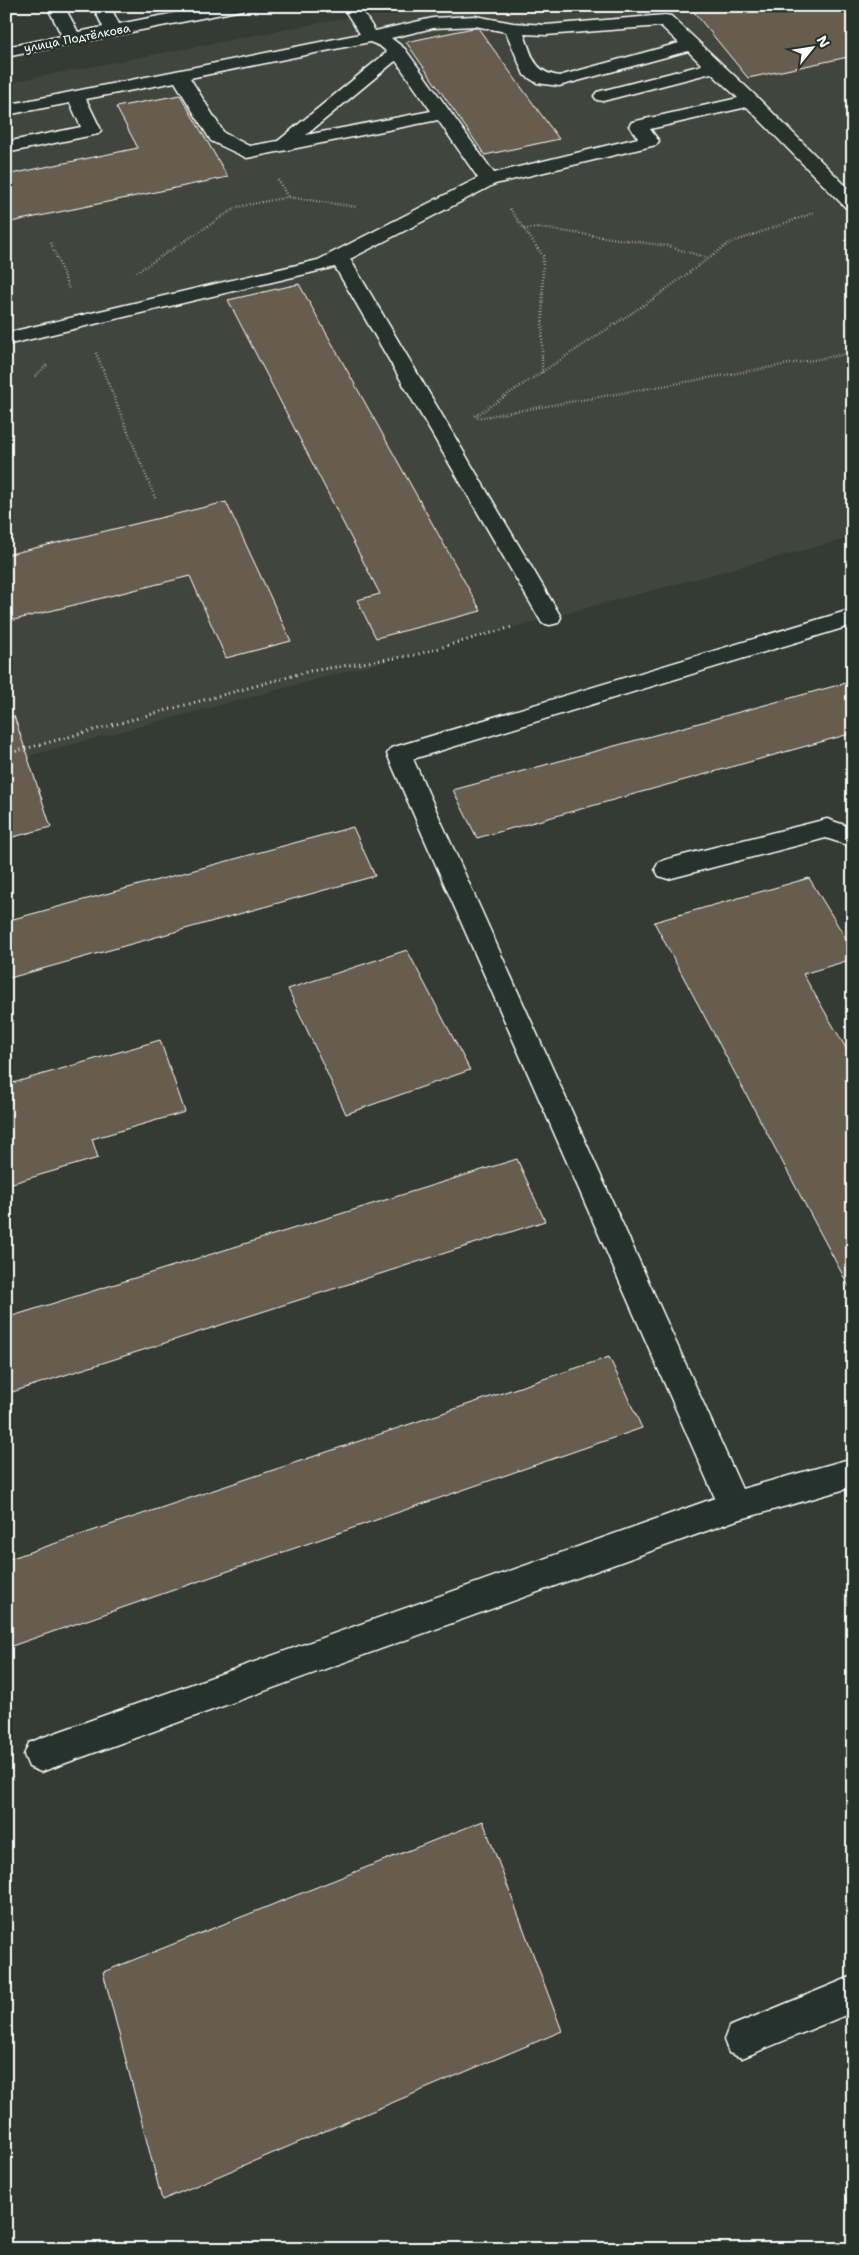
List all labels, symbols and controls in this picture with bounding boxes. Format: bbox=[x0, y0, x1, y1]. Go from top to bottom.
street label: улица Подтёлкова bbox=[22, 20, 132, 56]
north arrow bbox=[786, 22, 836, 72]
text: N bbox=[813, 32, 834, 51]

